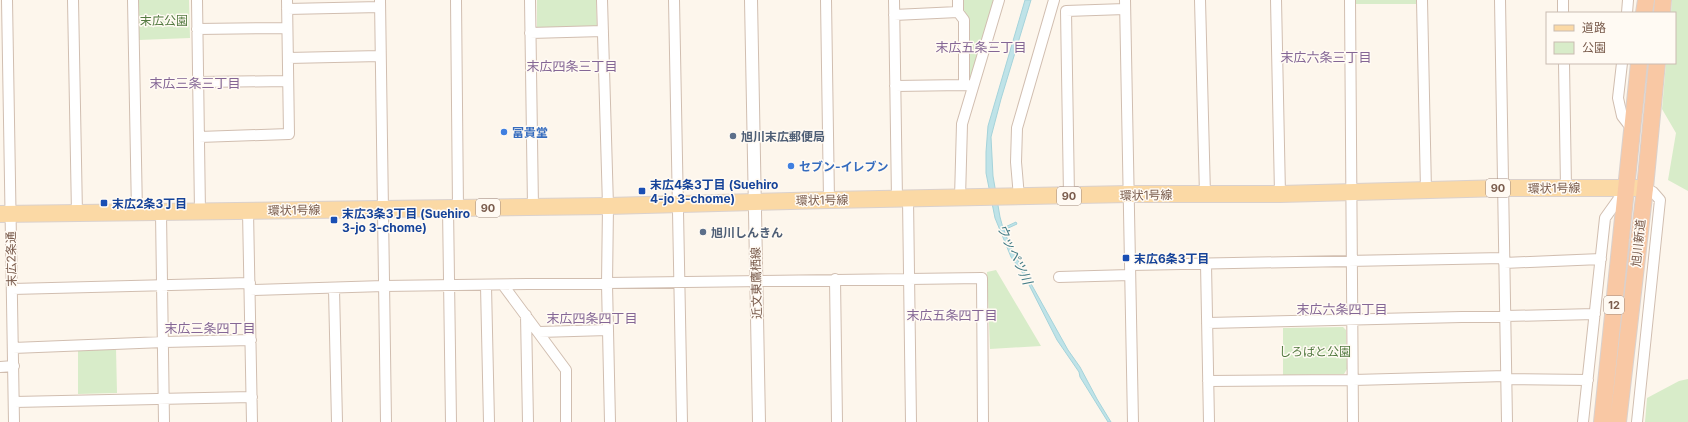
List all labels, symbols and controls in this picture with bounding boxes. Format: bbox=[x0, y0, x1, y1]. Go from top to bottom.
legend bbox=[1546, 12, 1676, 64]
park label: 末広公園 bbox=[140, 13, 188, 28]
text: 道路 bbox=[1582, 20, 1606, 35]
district label: 末広五条三丁目 bbox=[935, 39, 1027, 55]
text: 公園 bbox=[1582, 40, 1606, 55]
district label: 末広六条三丁目 bbox=[1280, 49, 1372, 65]
district label: 末広四条三丁目 bbox=[526, 58, 618, 74]
district label: 末広三条三丁目 bbox=[149, 75, 241, 91]
place label: 富貴堂 bbox=[512, 125, 548, 140]
marker: 富貴堂 bbox=[499, 127, 509, 137]
place label: 旭川末広郵便局 bbox=[741, 129, 825, 144]
marker: 旭川末広郵便局 bbox=[728, 131, 738, 141]
place label: セブン-イレブン bbox=[799, 159, 889, 174]
marker: セブン-イレブン bbox=[786, 161, 796, 171]
place label: 末広4条3丁目 (Suehiro 4-jo 3-chome) bbox=[650, 177, 778, 206]
road number: 90 bbox=[1486, 179, 1510, 197]
street label: 環状1号線 bbox=[1527, 180, 1581, 196]
marker: 末広4条3丁目 (Suehiro 4-jo 3-chome) bbox=[637, 186, 647, 196]
road number: 90 bbox=[1057, 187, 1081, 205]
street label: 環状1号線 bbox=[1119, 187, 1173, 203]
street label: 環状1号線 bbox=[795, 192, 849, 208]
place label: 末広2条3丁目 bbox=[112, 196, 187, 211]
marker: 末広2条3丁目 bbox=[99, 198, 109, 208]
road number: 90 bbox=[476, 199, 500, 217]
street label: 環状1号線 bbox=[267, 202, 321, 218]
place label: 末広3条3丁目 (Suehiro 3-jo 3-chome) bbox=[342, 206, 470, 235]
marker: 末広3条3丁目 (Suehiro 3-jo 3-chome) bbox=[329, 215, 339, 225]
street label: 旭川新道 bbox=[1628, 218, 1648, 268]
water label: ウッペツ川 bbox=[994, 221, 1037, 289]
place label: 旭川しんきん bbox=[711, 225, 783, 240]
marker: 旭川しんきん bbox=[698, 227, 708, 237]
street label: 末広2条通 bbox=[3, 231, 19, 287]
street label: 近文東鷹栖線 bbox=[748, 247, 764, 319]
place label: 末広6条3丁目 bbox=[1134, 251, 1210, 266]
marker: 末広6条3丁目 bbox=[1121, 253, 1131, 263]
road number: 12 bbox=[1604, 296, 1624, 314]
district label: 末広六条四丁目 bbox=[1296, 301, 1388, 317]
district label: 末広五条四丁目 bbox=[906, 307, 998, 323]
district label: 末広四条四丁目 bbox=[546, 310, 638, 326]
district label: 末広三条四丁目 bbox=[164, 320, 256, 336]
park label: しろばと公園 bbox=[1279, 344, 1351, 359]

